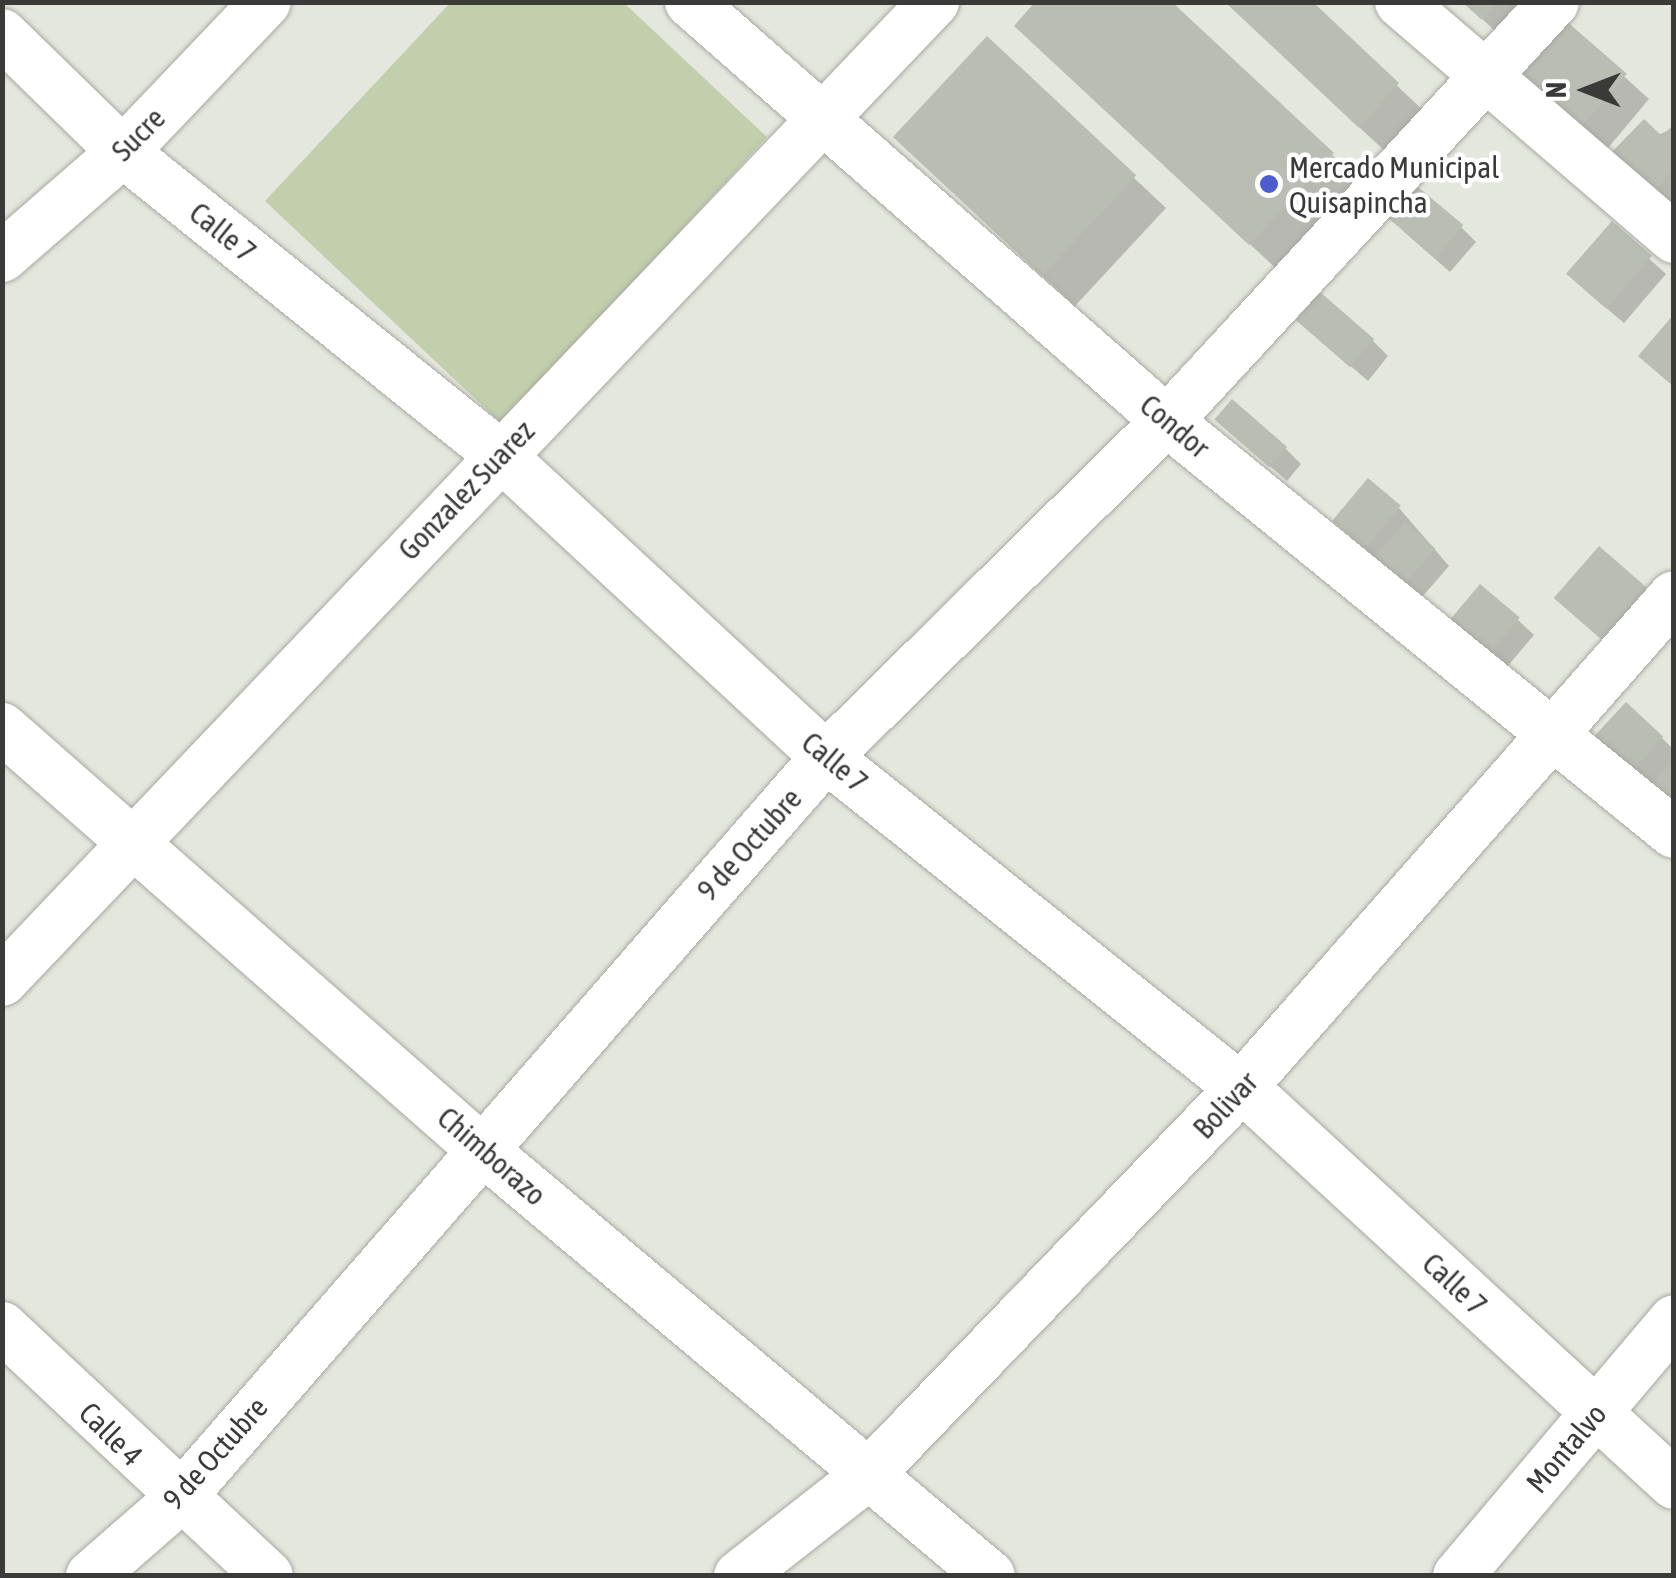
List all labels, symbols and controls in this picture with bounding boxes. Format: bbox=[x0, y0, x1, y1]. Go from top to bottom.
north arrow bbox=[1536, 40, 1636, 140]
text: N bbox=[1540, 82, 1572, 98]
street label: Sucre bbox=[104, 100, 172, 168]
place label: Mercado Municipal Quisapincha bbox=[1289, 149, 1499, 220]
marker: Mercado Municipal Quisapincha bbox=[1258, 173, 1280, 195]
street label: Calle 7 bbox=[183, 194, 263, 270]
street label: Condor bbox=[1133, 387, 1217, 465]
street label: Gonzalez Suarez bbox=[391, 413, 541, 567]
street label: Calle 7 bbox=[795, 724, 875, 800]
street label: 9 de Octubre bbox=[689, 780, 809, 908]
street label: Bolivar bbox=[1185, 1064, 1265, 1146]
street label: Chimborazo bbox=[431, 1099, 553, 1213]
street label: Calle 7 bbox=[1415, 1245, 1495, 1323]
street label: 9 de Octubre bbox=[155, 1389, 275, 1517]
street label: Calle 4 bbox=[72, 1395, 150, 1473]
street label: Montalvo bbox=[1518, 1396, 1614, 1500]

